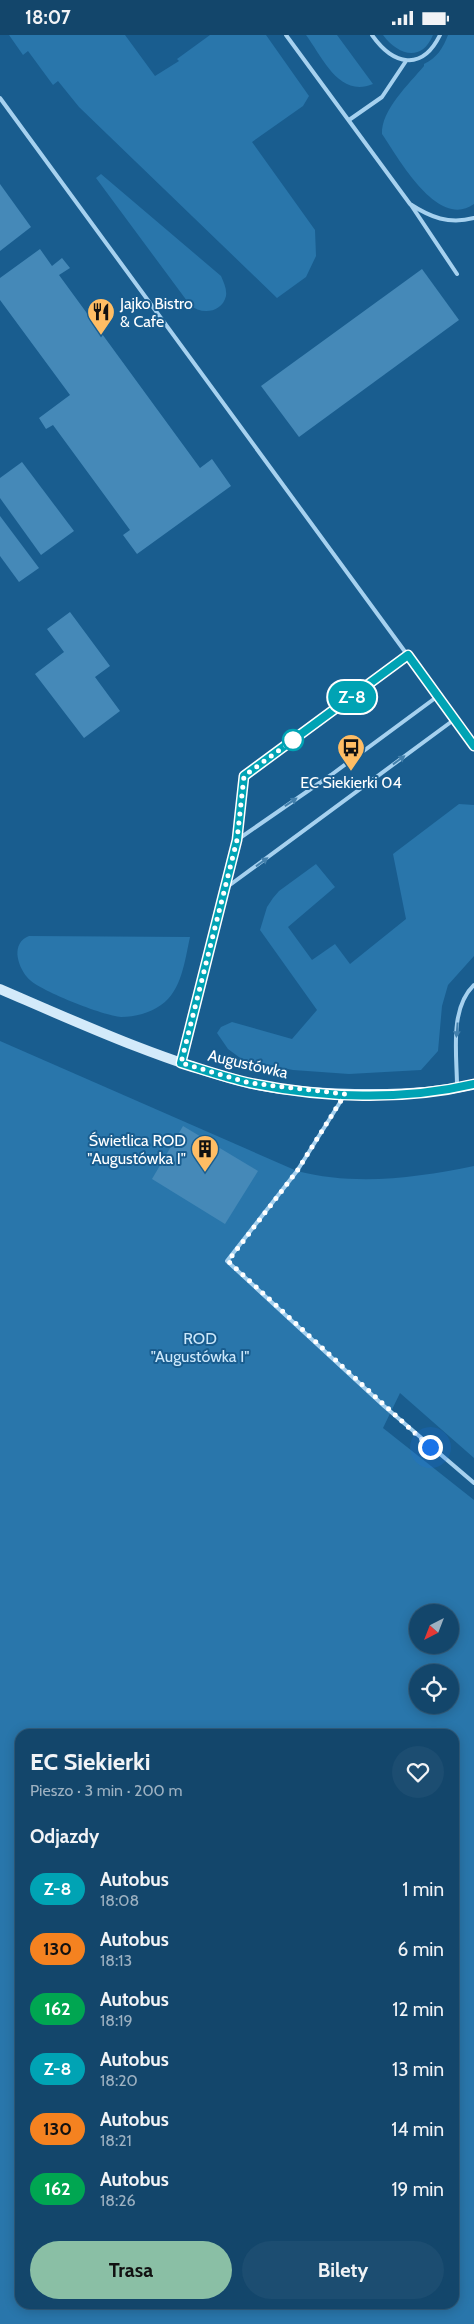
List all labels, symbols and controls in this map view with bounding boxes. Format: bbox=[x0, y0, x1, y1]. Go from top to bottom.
text: 18:07 bbox=[25, 6, 71, 29]
place label: Jajko Bistro & Cafe bbox=[119, 294, 193, 331]
restaurant icon: Jajko Bistro & Cafe bbox=[86, 297, 116, 336]
line badge: Z-8 bbox=[323, 681, 381, 713]
text: Z-8 bbox=[338, 686, 366, 708]
unlabelled marker bbox=[282, 729, 304, 751]
bus stop icon: EC Siekierki 04 bbox=[336, 733, 366, 772]
one-way arrow bbox=[392, 755, 405, 766]
place label: EC Siekierki 04 bbox=[300, 773, 402, 792]
one-way arrow bbox=[285, 797, 298, 807]
one-way arrow bbox=[255, 857, 269, 867]
one-way arrow bbox=[453, 1022, 461, 1038]
street label: Augustówka bbox=[206, 1046, 290, 1082]
place label: Świetlica ROD "Augustówka I" bbox=[87, 1131, 186, 1168]
building icon: Świetlica ROD "Augustówka I" bbox=[190, 1134, 220, 1173]
park label: ROD "Augustówka I" bbox=[151, 1329, 249, 1366]
your location bbox=[418, 1435, 443, 1460]
north arrow bbox=[409, 1604, 459, 1654]
map controls bbox=[409, 1604, 459, 1714]
button: locate bbox=[409, 1664, 459, 1714]
button: heart bbox=[392, 1746, 444, 1798]
text: EC Siekierki bbox=[30, 1747, 150, 1776]
text: Pieszo · 3 min · 200 m bbox=[30, 1781, 182, 1800]
text: Odjazdy bbox=[30, 1825, 99, 1848]
text: Autobus bbox=[100, 1868, 169, 1891]
text: Z-8 bbox=[44, 1878, 71, 1900]
text: 1 min bbox=[402, 1878, 444, 1901]
text: 18:08 bbox=[100, 1891, 139, 1910]
text: Autobus bbox=[100, 1928, 169, 1951]
text: 130 bbox=[43, 1938, 72, 1960]
text: 6 min bbox=[398, 1938, 444, 1961]
text: 18:13 bbox=[100, 1951, 132, 1970]
text: Autobus bbox=[100, 1988, 169, 2011]
text: 162 bbox=[44, 1998, 71, 2020]
text: 12 min bbox=[392, 1998, 444, 2021]
text: 18:19 bbox=[100, 2011, 133, 2030]
text: Autobus bbox=[100, 2048, 169, 2071]
text: Z-8 bbox=[44, 2058, 71, 2080]
text: 13 min bbox=[392, 2058, 444, 2081]
text: 18:20 bbox=[100, 2071, 138, 2090]
text: Autobus bbox=[100, 2108, 169, 2131]
text: 130 bbox=[43, 2118, 72, 2140]
text: 14 min bbox=[391, 2118, 444, 2141]
text: 18:21 bbox=[100, 2131, 132, 2150]
text: Autobus bbox=[100, 2168, 169, 2191]
text: 162 bbox=[44, 2178, 71, 2200]
text: 19 min bbox=[391, 2178, 444, 2201]
text: 18:26 bbox=[100, 2191, 136, 2210]
button: Trasa bbox=[30, 2241, 232, 2299]
button: Bilety bbox=[242, 2241, 444, 2299]

